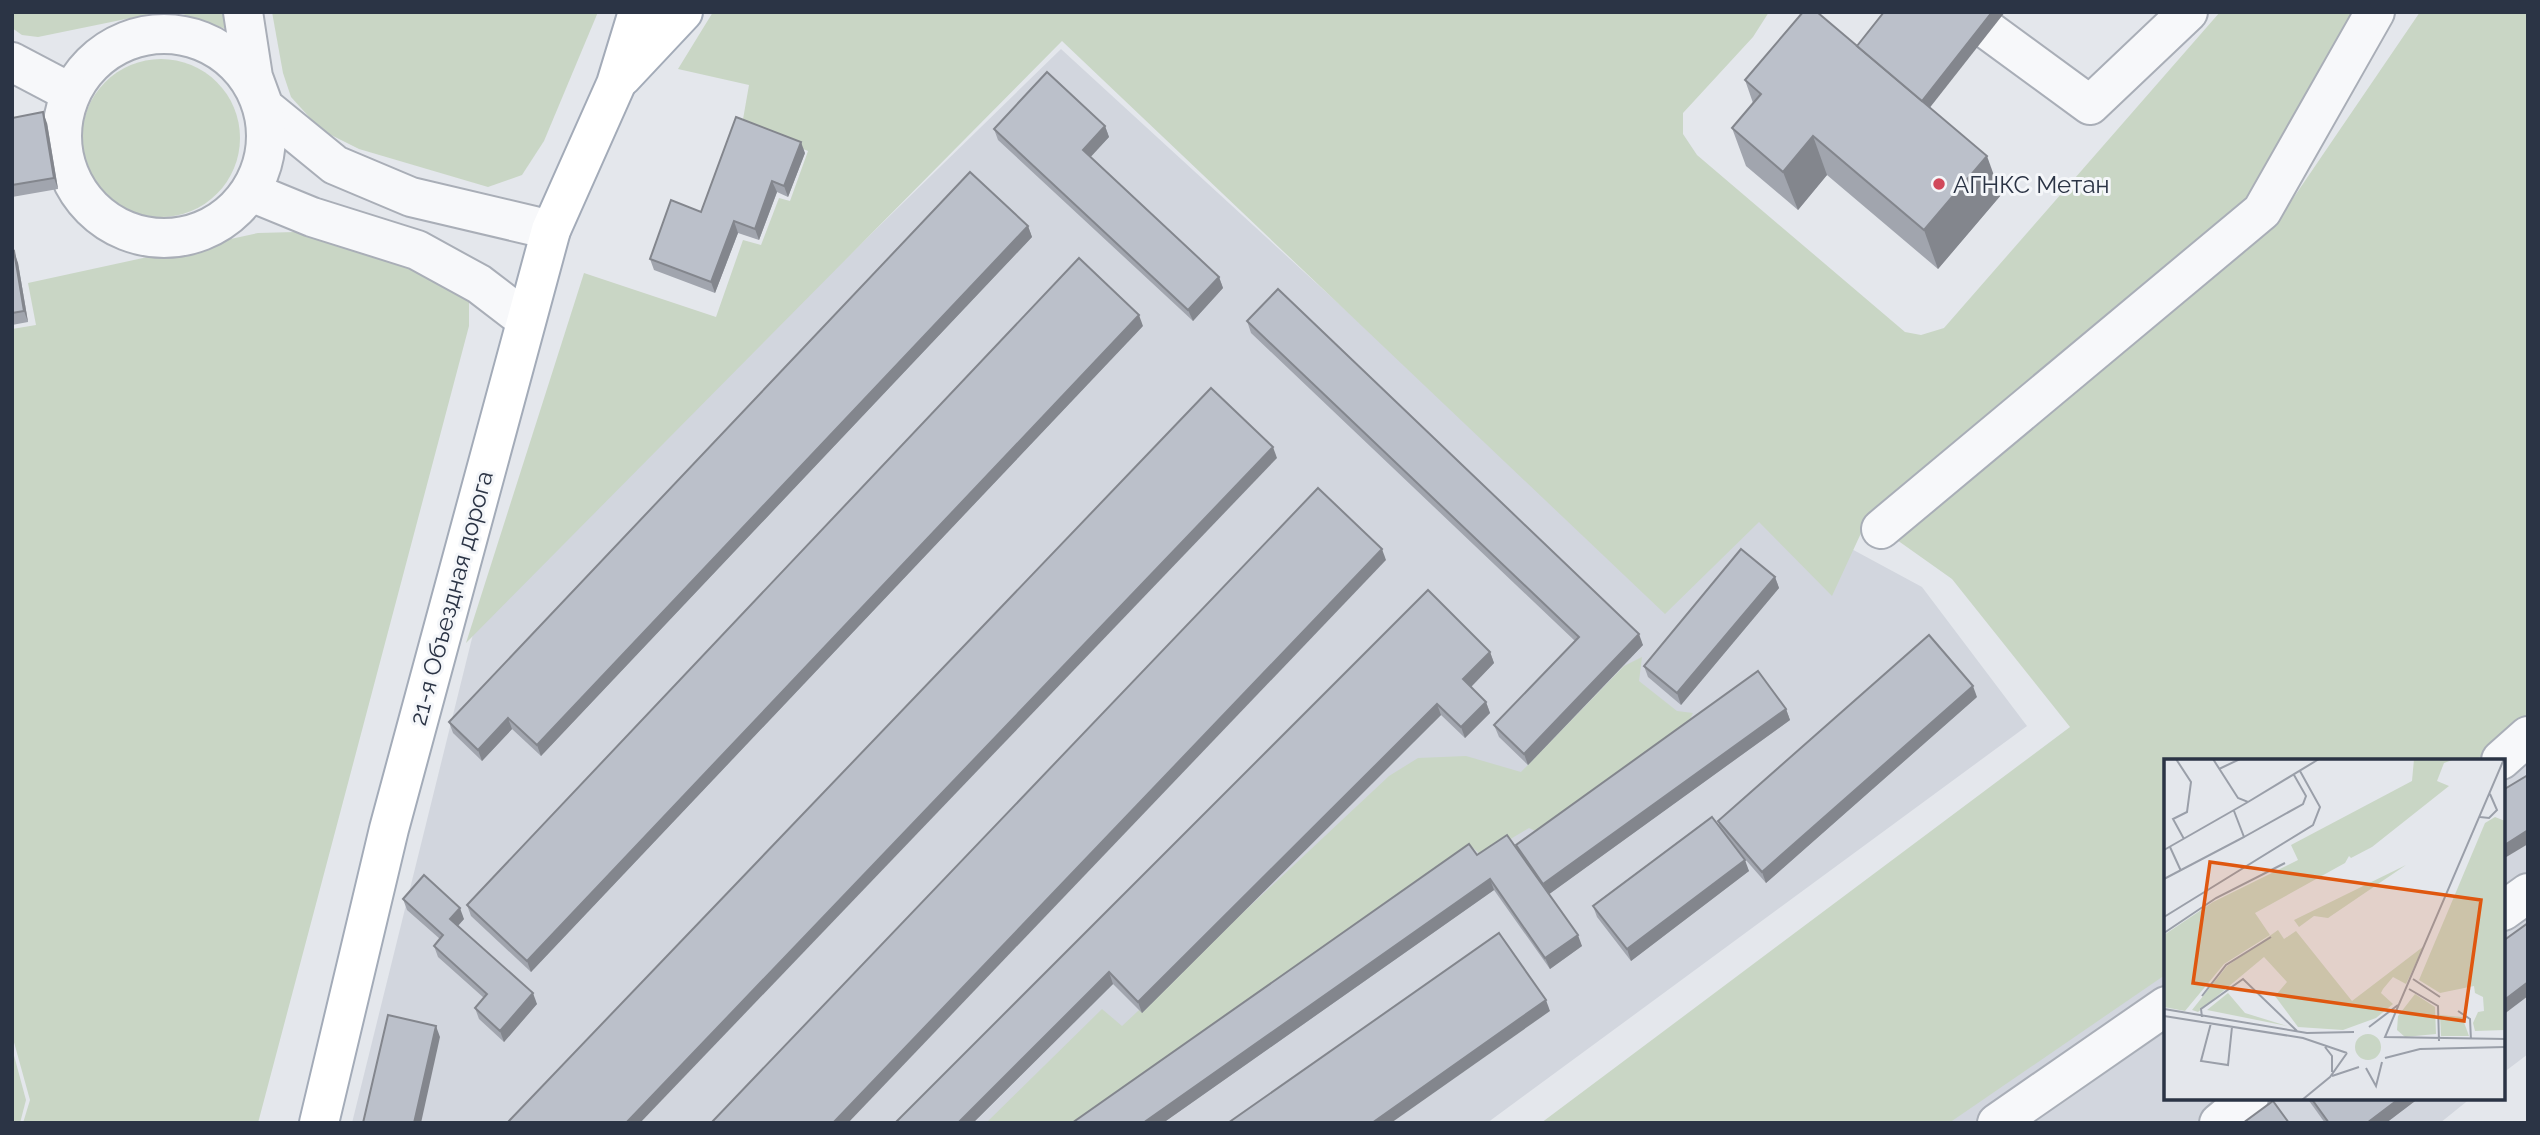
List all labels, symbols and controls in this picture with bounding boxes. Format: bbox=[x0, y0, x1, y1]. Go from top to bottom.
place label: АГНКС Метан bbox=[1953, 170, 2110, 199]
marker: АГНКС Метан bbox=[1931, 176, 1947, 192]
street label: 21-я Объездная дорога bbox=[403, 468, 499, 728]
inset map bbox=[2164, 759, 2505, 1100]

